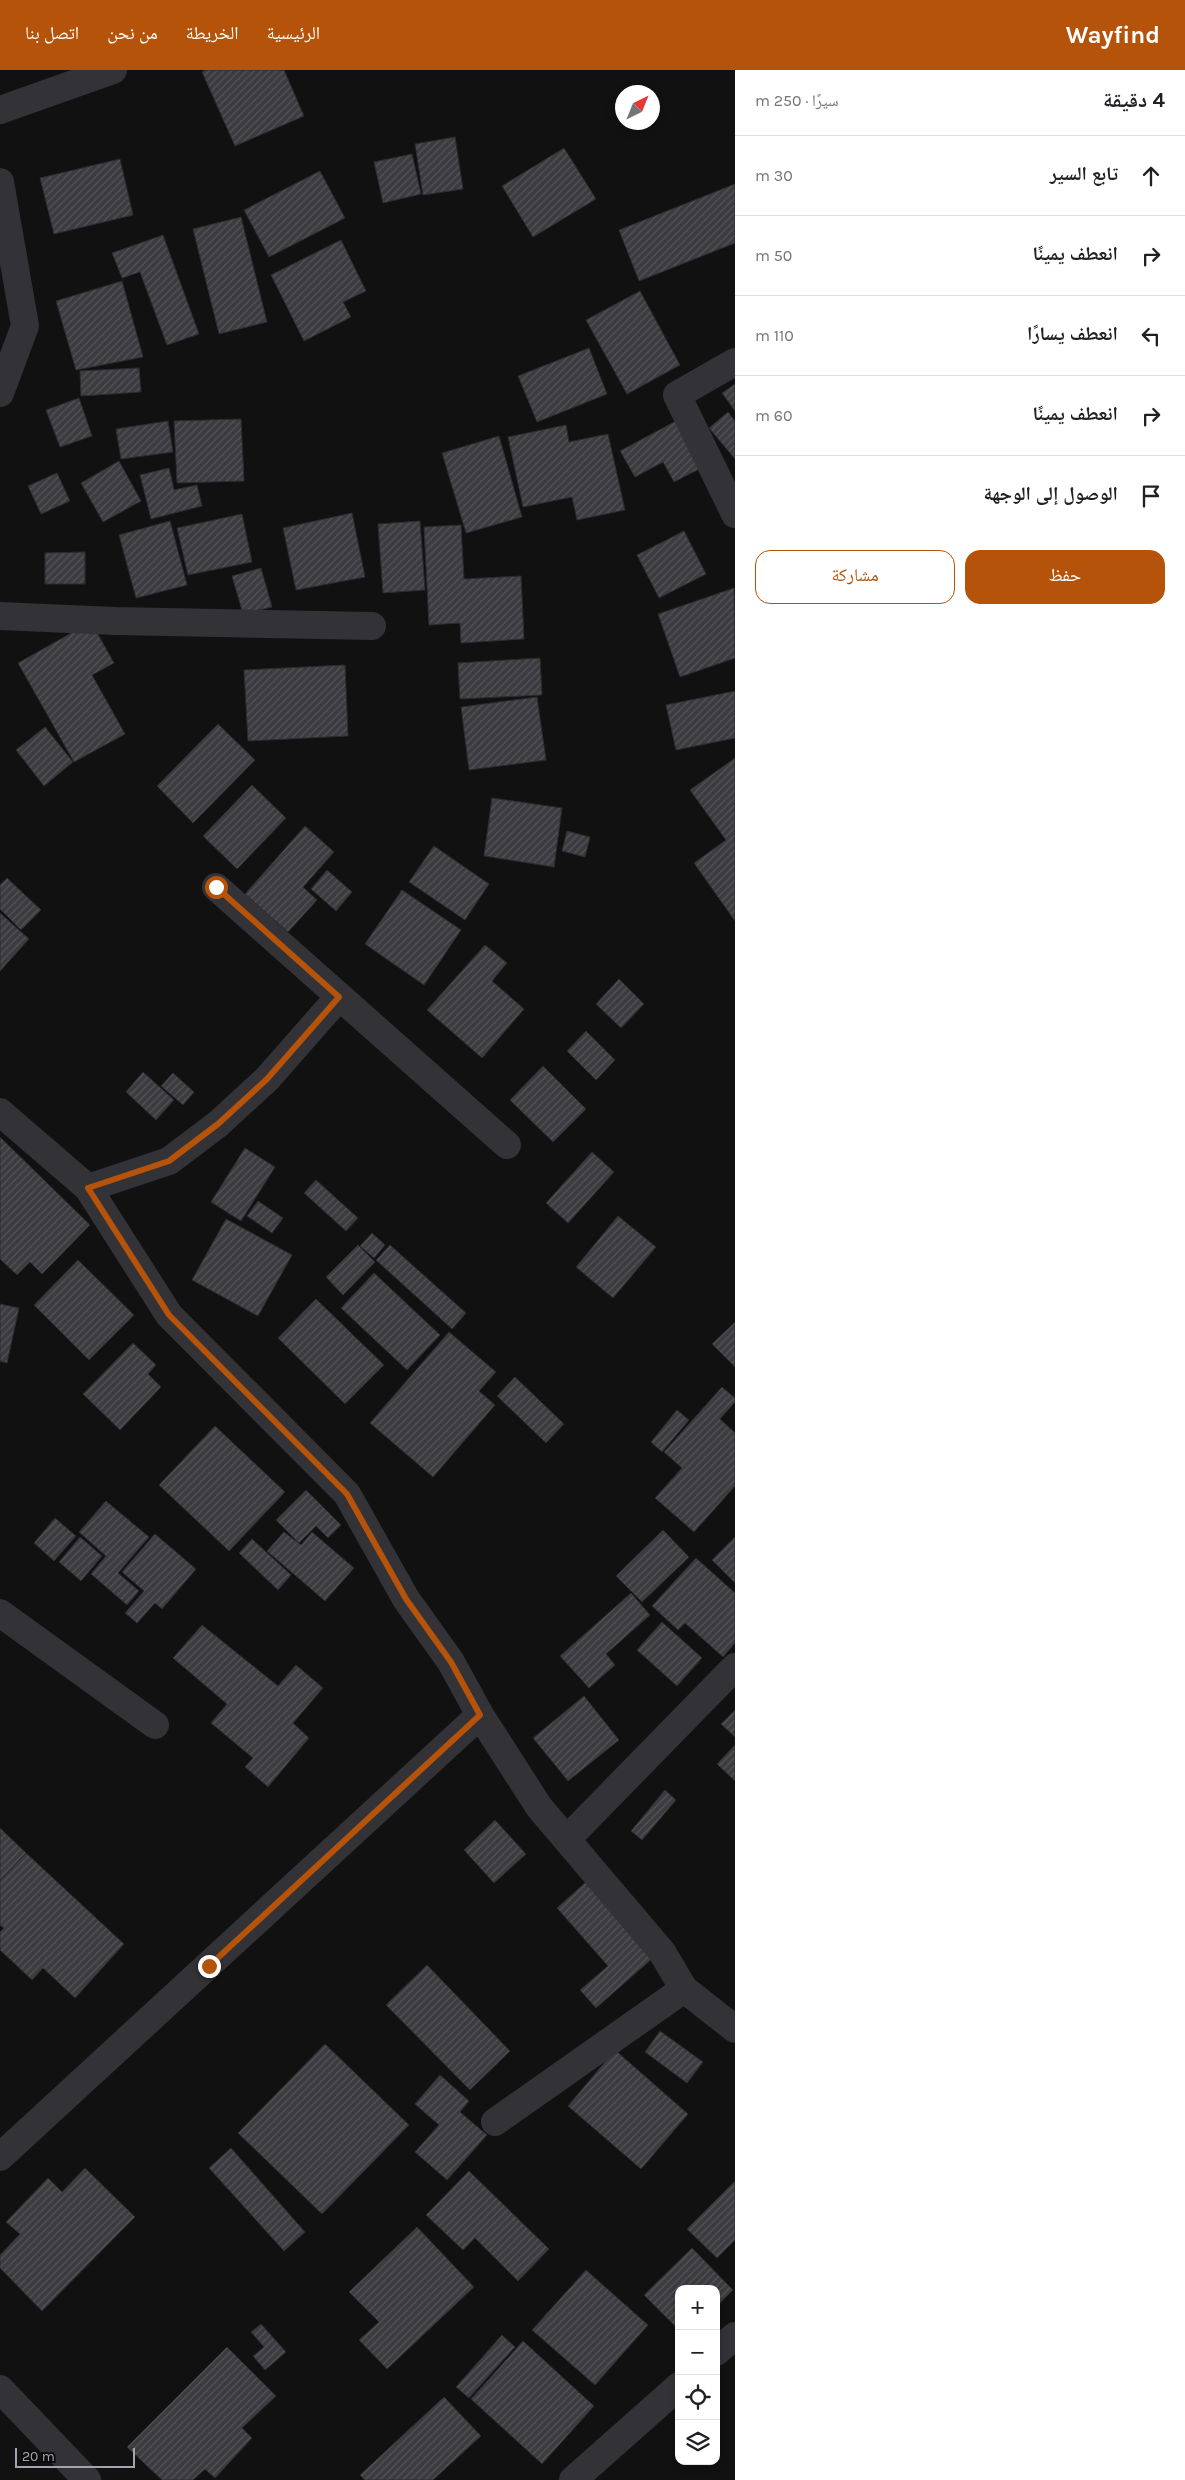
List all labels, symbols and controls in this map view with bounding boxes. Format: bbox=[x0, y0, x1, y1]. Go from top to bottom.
text: Wayfind bbox=[1066, 21, 1160, 49]
text: اتصل بنا bbox=[25, 22, 79, 44]
text: من نحن bbox=[107, 22, 158, 44]
text: الخريطة bbox=[186, 22, 239, 44]
text: الرئيسية bbox=[267, 22, 320, 44]
north arrow bbox=[615, 85, 660, 130]
text: 4 دقيقة bbox=[1103, 88, 1165, 112]
text: سيرًا · 250 m bbox=[755, 91, 839, 110]
icon: ahead bbox=[1137, 162, 1165, 190]
text: تابع السير bbox=[1050, 163, 1118, 185]
text: 30 m bbox=[755, 166, 793, 185]
icon: right bbox=[1137, 242, 1165, 270]
text: انعطف يمينًا bbox=[1033, 243, 1118, 265]
text: 50 m bbox=[755, 246, 792, 265]
icon: left bbox=[1137, 322, 1165, 350]
text: انعطف يسارًا bbox=[1027, 323, 1118, 345]
text: 110 m bbox=[755, 326, 794, 345]
icon: right bbox=[1137, 402, 1165, 430]
text: انعطف يمينًا bbox=[1033, 403, 1118, 425]
text: 60 m bbox=[755, 406, 792, 425]
icon: arrive bbox=[1137, 482, 1165, 510]
text: الوصول إلى الوجهة bbox=[983, 483, 1118, 505]
button: مشاركة bbox=[755, 550, 955, 604]
button: حفظ bbox=[965, 550, 1165, 604]
route start bbox=[205, 876, 228, 899]
route end bbox=[198, 1955, 221, 1978]
map controls bbox=[675, 2285, 720, 2465]
button: + bbox=[675, 2285, 720, 2330]
button: − bbox=[675, 2330, 720, 2375]
button: locate bbox=[675, 2375, 720, 2420]
button: layers bbox=[675, 2420, 720, 2465]
scale bar bbox=[15, 2445, 135, 2468]
text: 20 m bbox=[22, 2448, 55, 2465]

